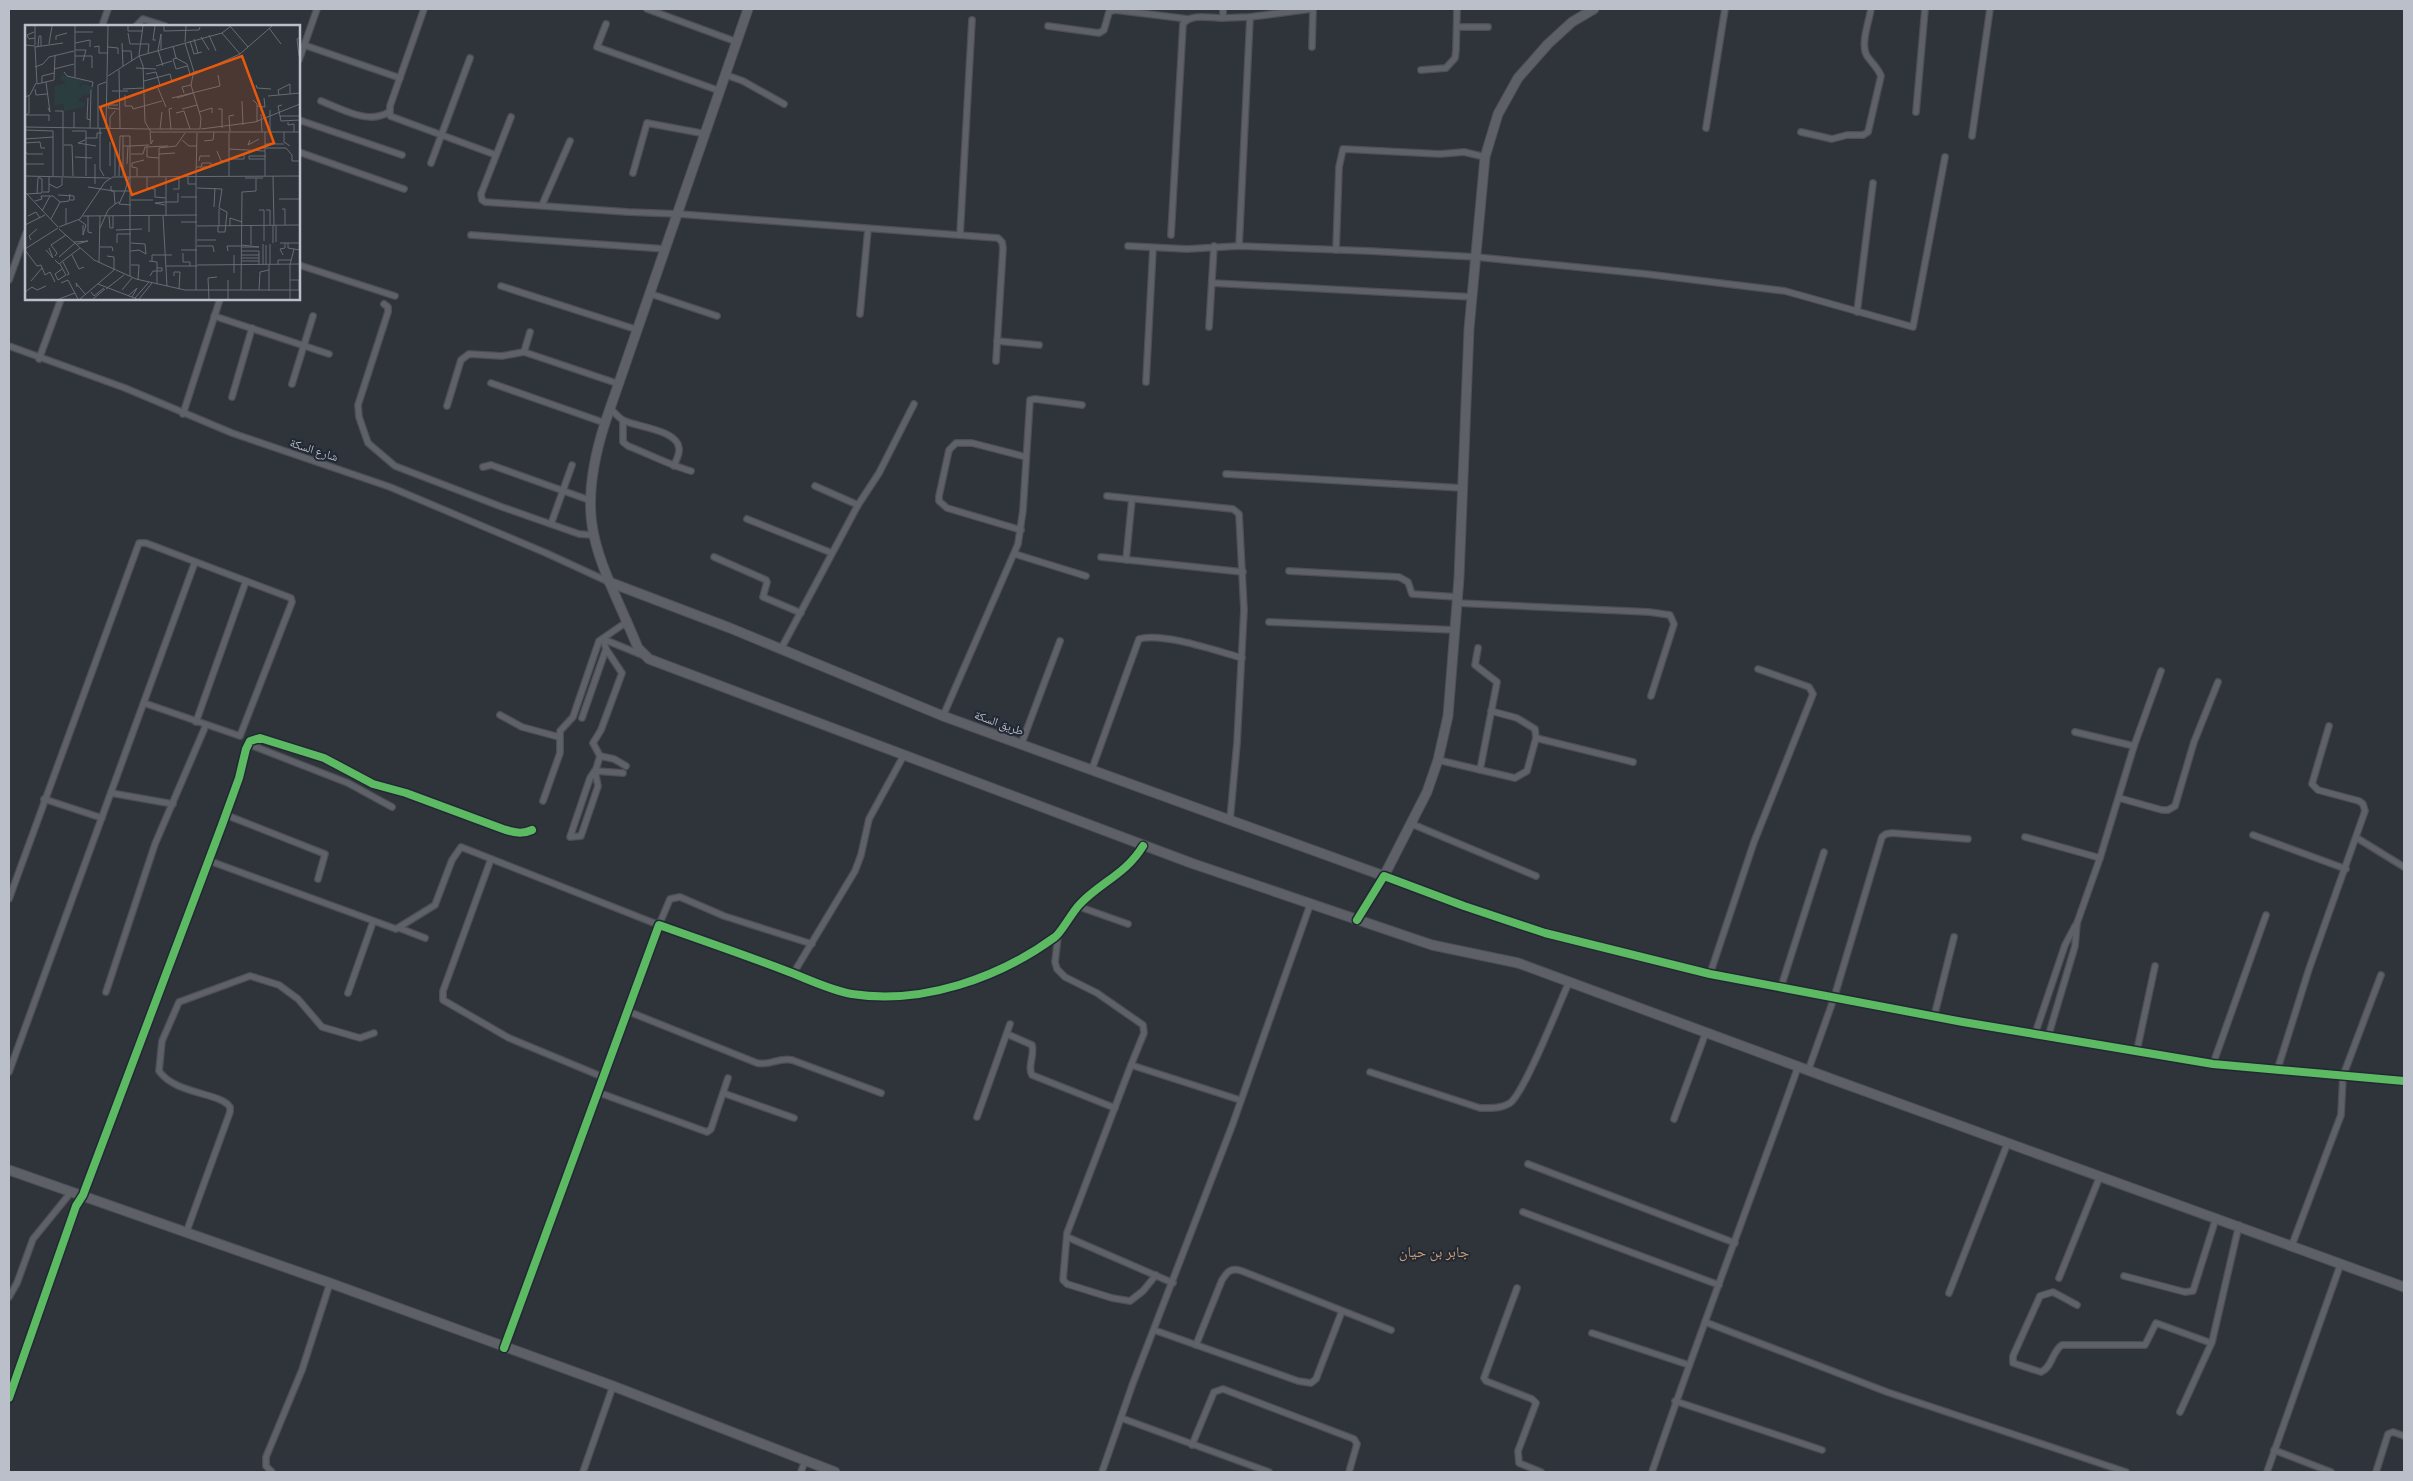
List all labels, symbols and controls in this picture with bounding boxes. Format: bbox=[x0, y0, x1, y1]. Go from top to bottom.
inset map bbox=[25, 25, 300, 300]
street label: شارع السكة bbox=[288, 433, 341, 466]
street label: طريق السكة bbox=[972, 705, 1027, 740]
district label: جابر بن حيان bbox=[1399, 1240, 1470, 1263]

